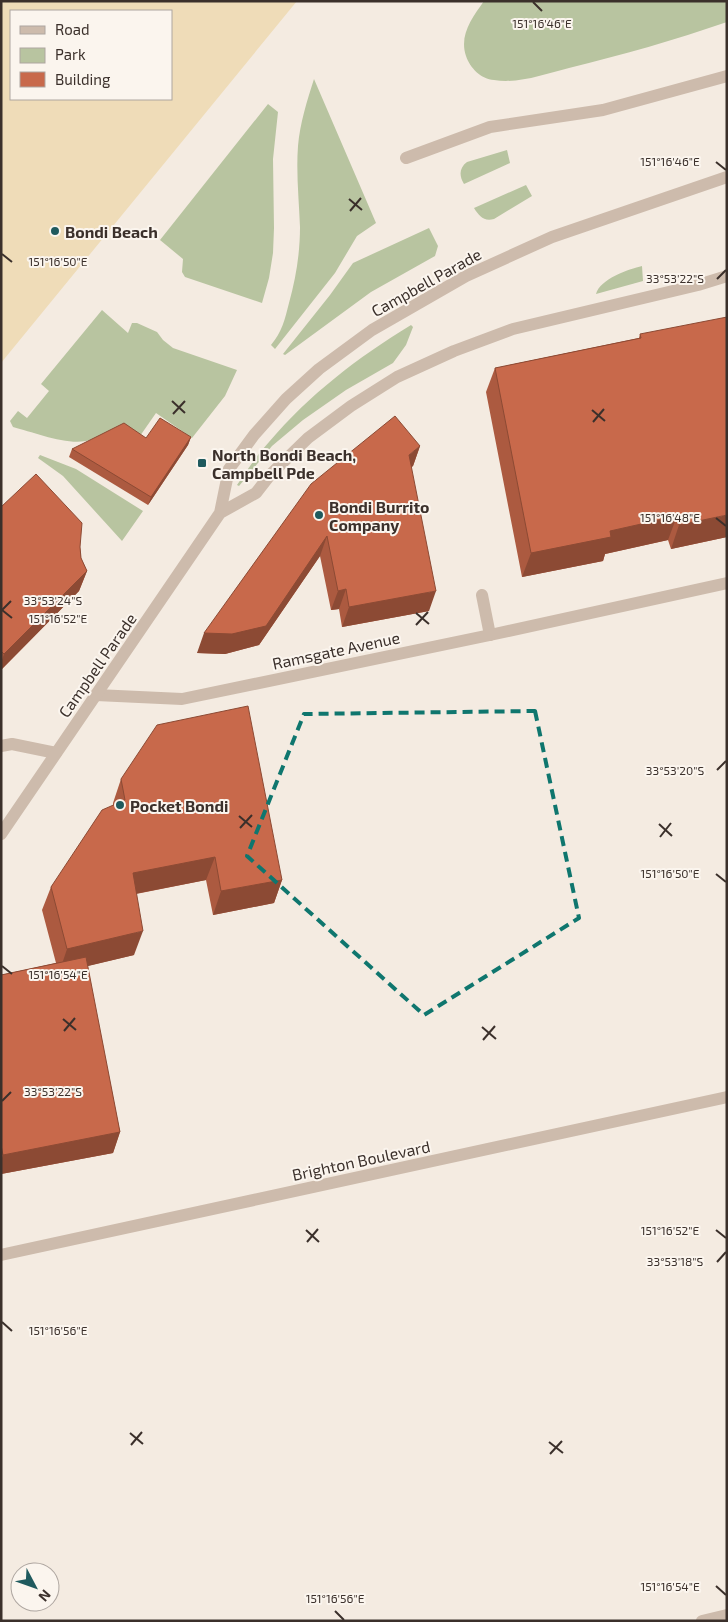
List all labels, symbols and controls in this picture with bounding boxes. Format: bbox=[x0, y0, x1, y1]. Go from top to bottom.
legend bbox=[10, 10, 172, 100]
text: 151°16'46"E bbox=[512, 16, 572, 30]
text: Road bbox=[55, 20, 90, 38]
text: Park bbox=[55, 45, 86, 63]
text: Building bbox=[55, 70, 111, 88]
text: 151°16'46"E bbox=[640, 154, 700, 168]
place label: Bondi Beach bbox=[65, 222, 158, 241]
marker: Bondi Beach bbox=[49, 225, 61, 237]
street label: Campbell Parade bbox=[368, 244, 484, 320]
text: 151°16'50"E bbox=[28, 254, 88, 268]
text: 33°53'22"S bbox=[646, 271, 704, 285]
place label: North Bondi Beach, Campbell Pde bbox=[212, 445, 356, 482]
marker: North Bondi Beach, Campbell Pde bbox=[196, 457, 208, 469]
place label: Bondi Burrito Company bbox=[329, 497, 430, 535]
marker: Bondi Burrito Company bbox=[313, 509, 325, 521]
text: 151°16'48"E bbox=[640, 510, 700, 524]
text: 33°53'24"S bbox=[24, 593, 82, 607]
street label: Campbell Parade bbox=[54, 609, 140, 721]
text: 151°16'52"E bbox=[29, 611, 88, 625]
street label: Ramsgate Avenue bbox=[270, 627, 402, 673]
text: 33°53'20"S bbox=[646, 763, 704, 777]
place label: Pocket Bondi bbox=[130, 796, 228, 815]
marker: Pocket Bondi bbox=[114, 799, 126, 811]
text: 151°16'50"E bbox=[640, 866, 700, 880]
text: 151°16'54"E bbox=[28, 967, 88, 981]
text: 33°53'22"S bbox=[24, 1084, 82, 1098]
street label: Brighton Boulevard bbox=[290, 1136, 432, 1184]
text: 151°16'52"E bbox=[641, 1223, 700, 1237]
text: 33°53'18"S bbox=[647, 1254, 703, 1268]
text: 151°16'56"E bbox=[29, 1323, 88, 1337]
north arrow bbox=[10, 1562, 60, 1612]
text: 151°16'54"E bbox=[640, 1579, 700, 1593]
text: N bbox=[35, 1586, 55, 1605]
text: 151°16'56"E bbox=[306, 1591, 365, 1605]

